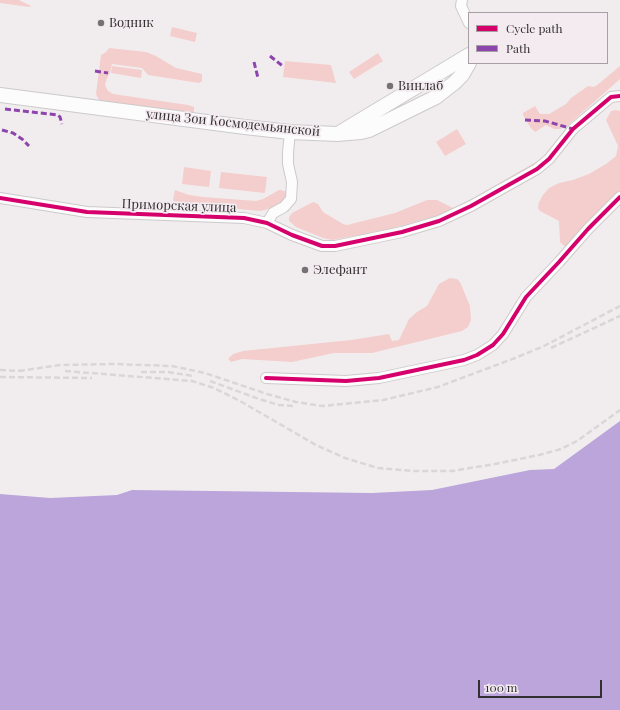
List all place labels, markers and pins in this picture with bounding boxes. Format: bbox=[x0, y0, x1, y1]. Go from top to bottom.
place label: Водник bbox=[109, 15, 154, 31]
marker: Водник bbox=[96, 18, 106, 28]
place label: Винлаб bbox=[398, 78, 443, 94]
marker: Винлаб bbox=[385, 81, 395, 91]
place label: Элефант bbox=[313, 262, 367, 278]
marker: Элефант bbox=[300, 265, 310, 275]

